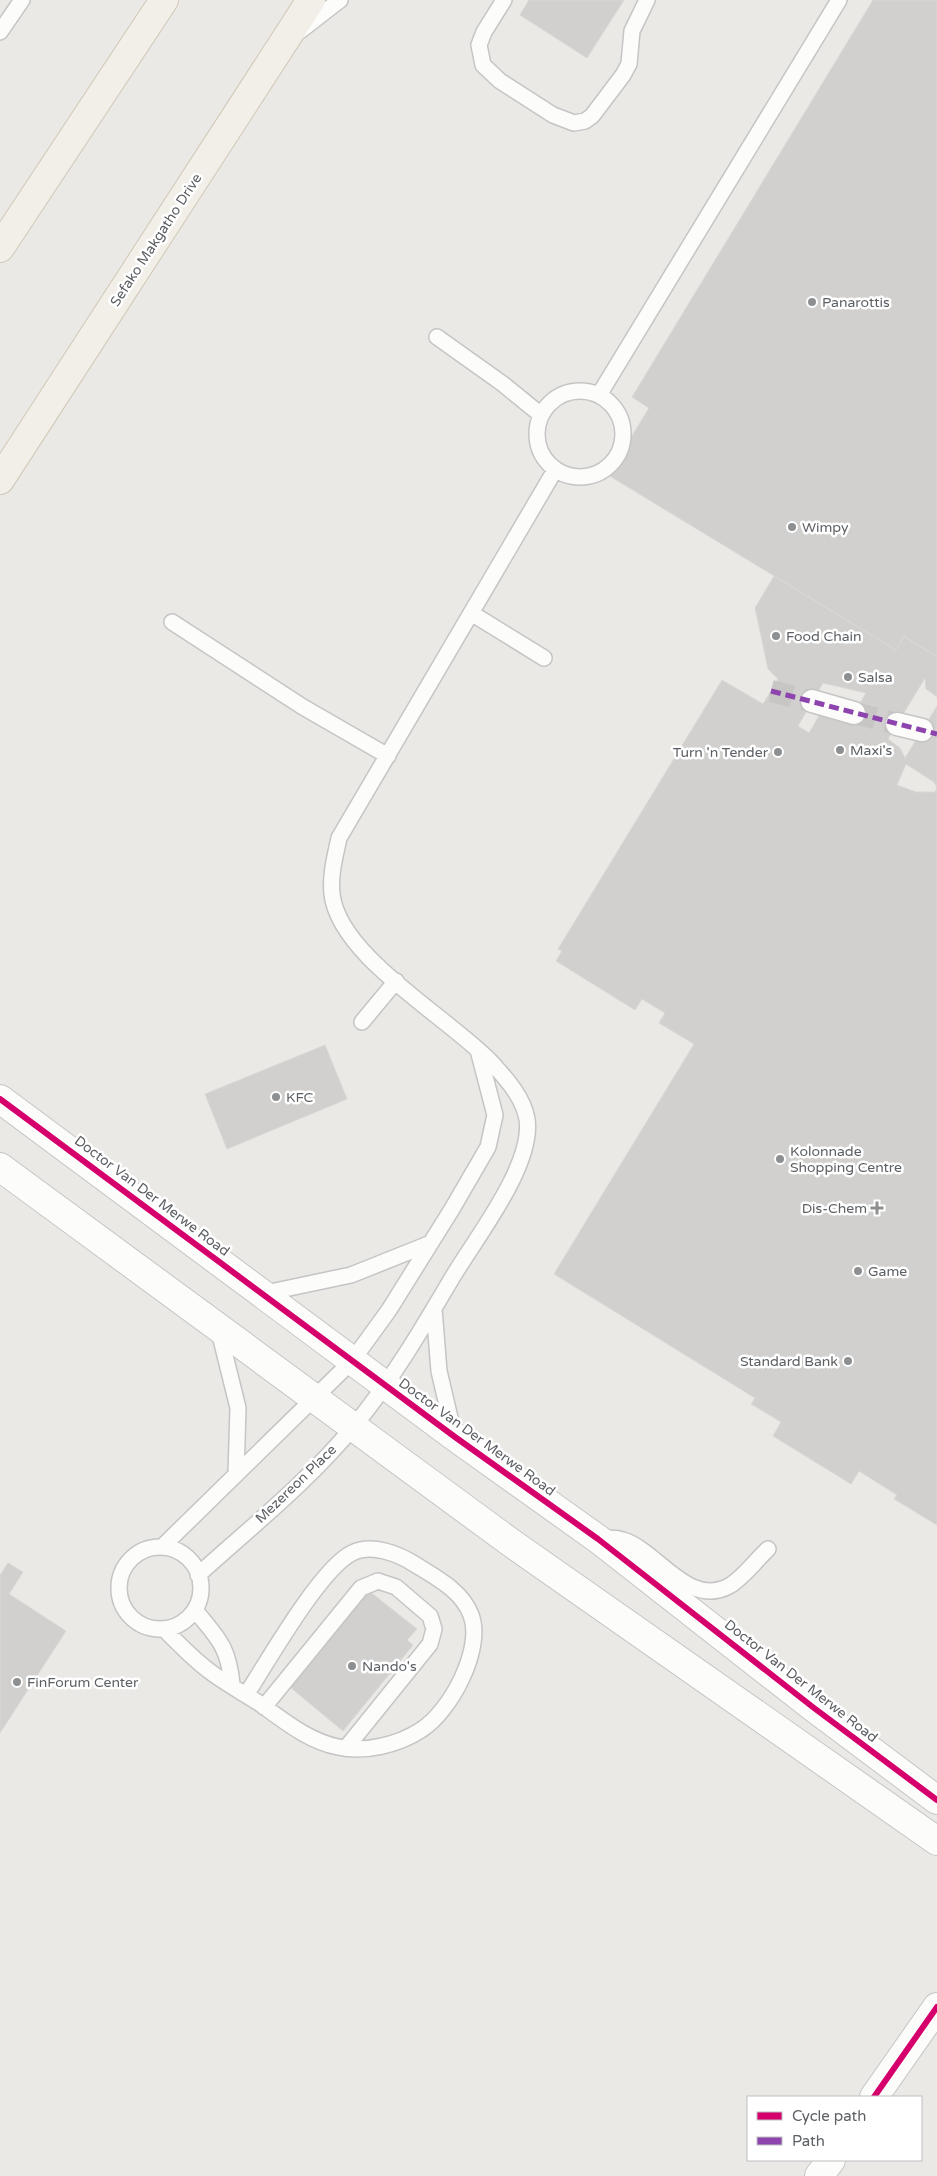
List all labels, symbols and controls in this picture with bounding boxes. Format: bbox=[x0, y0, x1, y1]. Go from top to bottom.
street label: Sefako Makgatho Drive bbox=[107, 170, 205, 310]
place label: Panarottis bbox=[822, 294, 890, 311]
marker: Panarottis bbox=[806, 296, 818, 308]
place label: Wimpy bbox=[802, 519, 849, 536]
marker: Wimpy bbox=[786, 521, 798, 533]
place label: Food Chain bbox=[786, 628, 862, 645]
marker: Food Chain bbox=[770, 630, 782, 642]
place label: Salsa bbox=[858, 669, 893, 686]
marker: Salsa bbox=[842, 671, 854, 683]
place label: Maxi's bbox=[850, 742, 893, 759]
place label: Turn 'n Tender bbox=[673, 744, 769, 761]
marker: Maxi's bbox=[834, 744, 846, 756]
marker: Turn 'n Tender bbox=[772, 746, 784, 758]
place label: KFC bbox=[286, 1089, 314, 1106]
marker: KFC bbox=[270, 1091, 282, 1103]
street label: Doctor Van Der Merwe Road bbox=[71, 1132, 233, 1260]
place label: Kolonnade Shopping Centre bbox=[790, 1143, 902, 1176]
marker: Kolonnade Shopping Centre bbox=[774, 1153, 786, 1165]
place label: Dis-Chem bbox=[802, 1200, 867, 1217]
marker: Dis-Chem bbox=[871, 1202, 883, 1214]
place label: Game bbox=[868, 1263, 907, 1280]
marker: Game bbox=[852, 1265, 864, 1277]
place label: Standard Bank bbox=[740, 1353, 838, 1370]
marker: Standard Bank bbox=[842, 1355, 854, 1367]
street label: Doctor Van Der Merwe Road bbox=[395, 1374, 559, 1500]
street label: Mezereon Place bbox=[252, 1441, 340, 1527]
street label: Doctor Van Der Merwe Road bbox=[721, 1616, 881, 1746]
place label: Nando's bbox=[362, 1658, 417, 1675]
marker: Nando's bbox=[346, 1660, 358, 1672]
place label: FinForum Center bbox=[27, 1674, 139, 1691]
marker: FinForum Center bbox=[11, 1676, 23, 1688]
legend bbox=[747, 2096, 922, 2161]
text: Cycle path bbox=[792, 2107, 866, 2125]
text: Path bbox=[792, 2132, 825, 2150]

